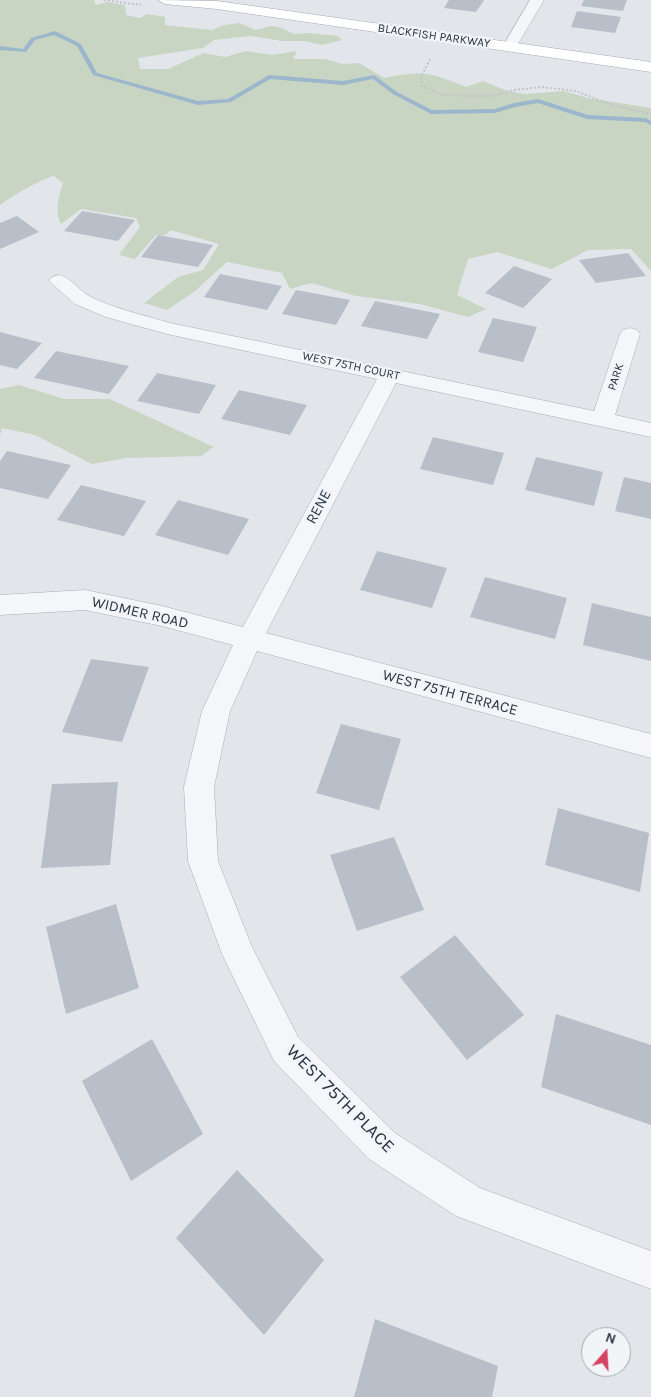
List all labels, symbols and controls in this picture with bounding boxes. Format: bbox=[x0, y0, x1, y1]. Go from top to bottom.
street label: BLACKFISH PARKWAY bbox=[377, 21, 491, 51]
street label: WEST 75TH COURT bbox=[301, 349, 401, 383]
street label: PARK bbox=[605, 362, 627, 392]
street label: RENE bbox=[303, 487, 335, 527]
street label: WIDMER ROAD bbox=[90, 593, 190, 633]
street label: WEST 75TH TERRACE bbox=[380, 666, 520, 720]
street label: WEST 75TH PLACE bbox=[281, 1040, 399, 1158]
north arrow bbox=[581, 1327, 631, 1377]
text: N bbox=[603, 1329, 618, 1348]

